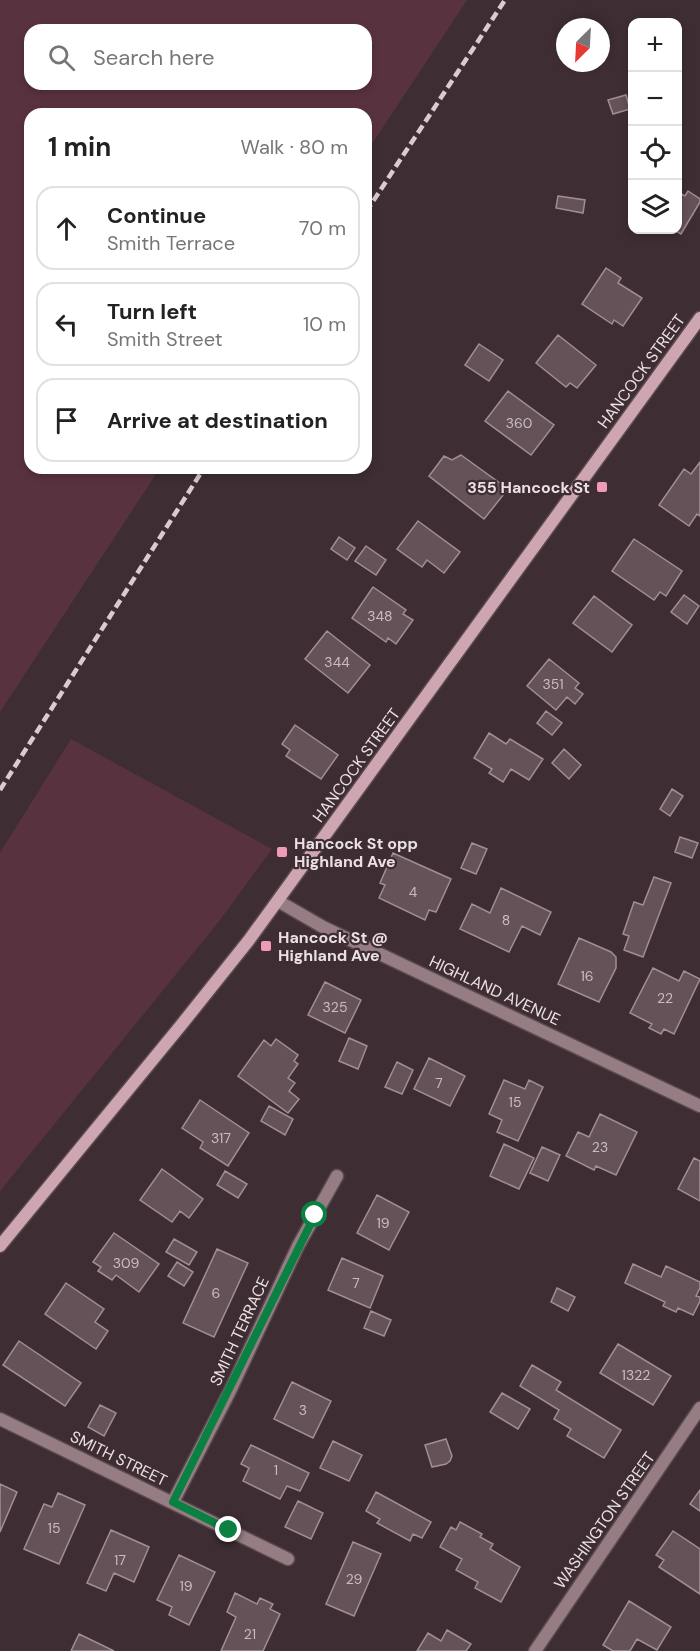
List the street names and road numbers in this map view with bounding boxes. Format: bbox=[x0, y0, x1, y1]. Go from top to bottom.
street label: HANCOCK STREET bbox=[593, 310, 690, 433]
street label: HANCOCK STREET bbox=[308, 704, 405, 827]
street label: HIGHLAND AVENUE bbox=[426, 951, 564, 1030]
street label: SMITH TERRACE bbox=[205, 1273, 274, 1389]
street label: SMITH STREET bbox=[67, 1426, 171, 1491]
street label: WASHINGTON STREET bbox=[549, 1448, 660, 1593]

